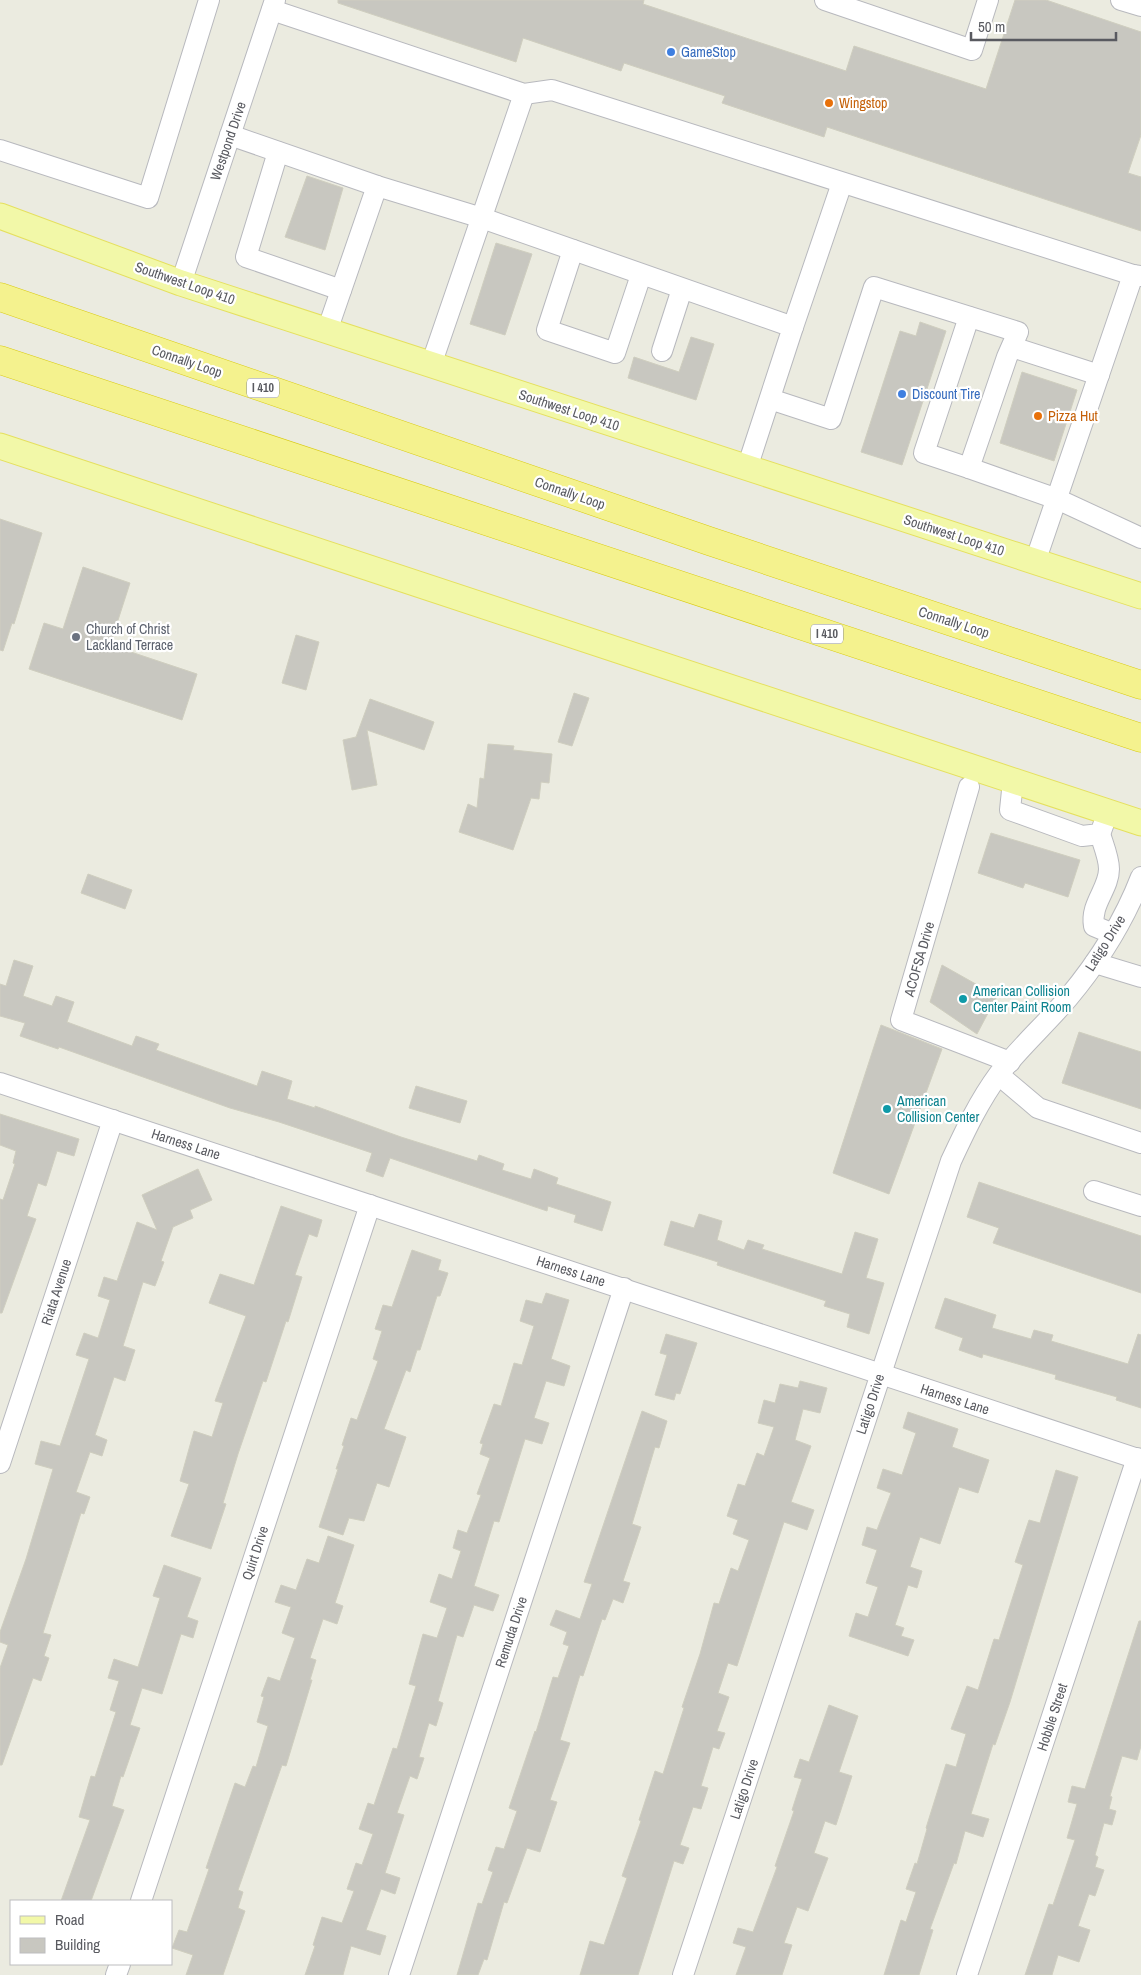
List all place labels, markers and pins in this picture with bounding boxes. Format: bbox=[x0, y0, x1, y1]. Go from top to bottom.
place label: GameStop bbox=[681, 43, 736, 61]
marker: GameStop bbox=[665, 46, 677, 58]
place label: Wingstop bbox=[839, 94, 888, 112]
marker: Wingstop bbox=[823, 97, 835, 109]
place label: Discount Tire bbox=[912, 385, 980, 403]
marker: Discount Tire bbox=[896, 388, 908, 400]
place label: Pizza Hut bbox=[1048, 407, 1098, 425]
marker: Pizza Hut bbox=[1032, 410, 1044, 422]
place label: Church of Christ Lackland Terrace bbox=[86, 620, 173, 654]
marker: Church of Christ Lackland Terrace bbox=[70, 631, 82, 643]
place label: American Collision Center Paint Room bbox=[972, 982, 1071, 1016]
marker: American Collision Center Paint Room bbox=[957, 993, 969, 1005]
place label: American Collision Center bbox=[896, 1092, 979, 1126]
marker: American Collision Center bbox=[881, 1103, 893, 1115]

